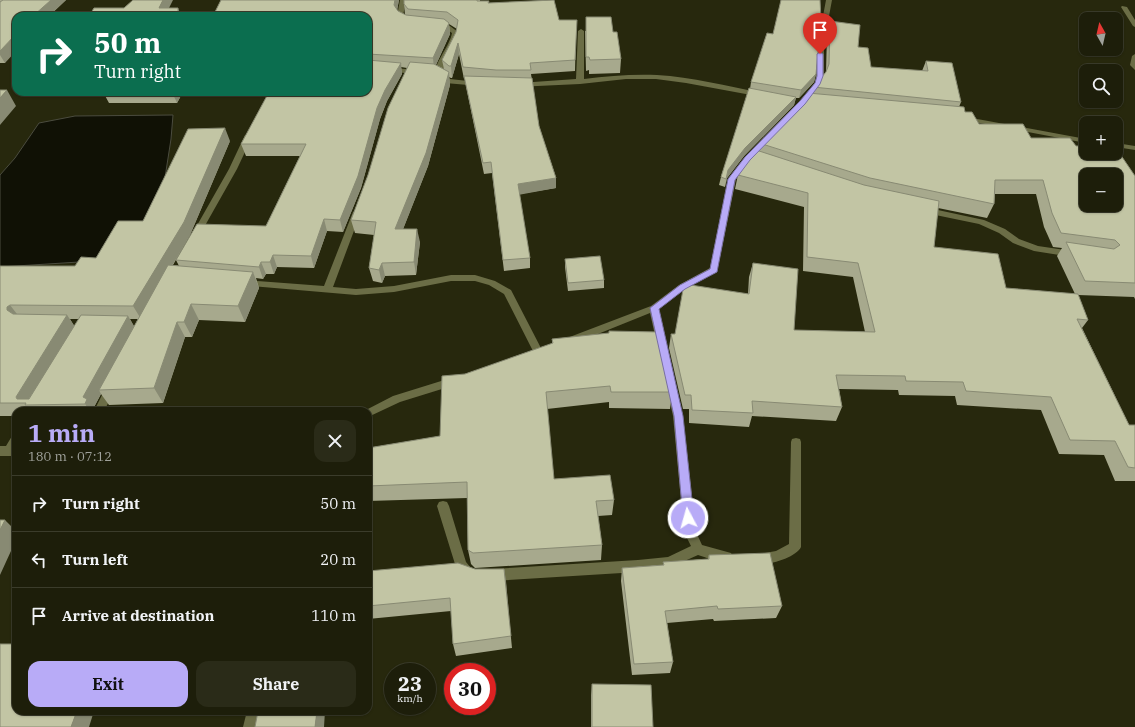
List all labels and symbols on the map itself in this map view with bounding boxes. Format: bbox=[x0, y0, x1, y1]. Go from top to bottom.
north arrow bbox=[1079, 12, 1123, 56]
pin bbox=[803, 13, 837, 54]
position arrow bbox=[667, 497, 709, 539]
speed limit sign: 30 bbox=[444, 663, 496, 715]

